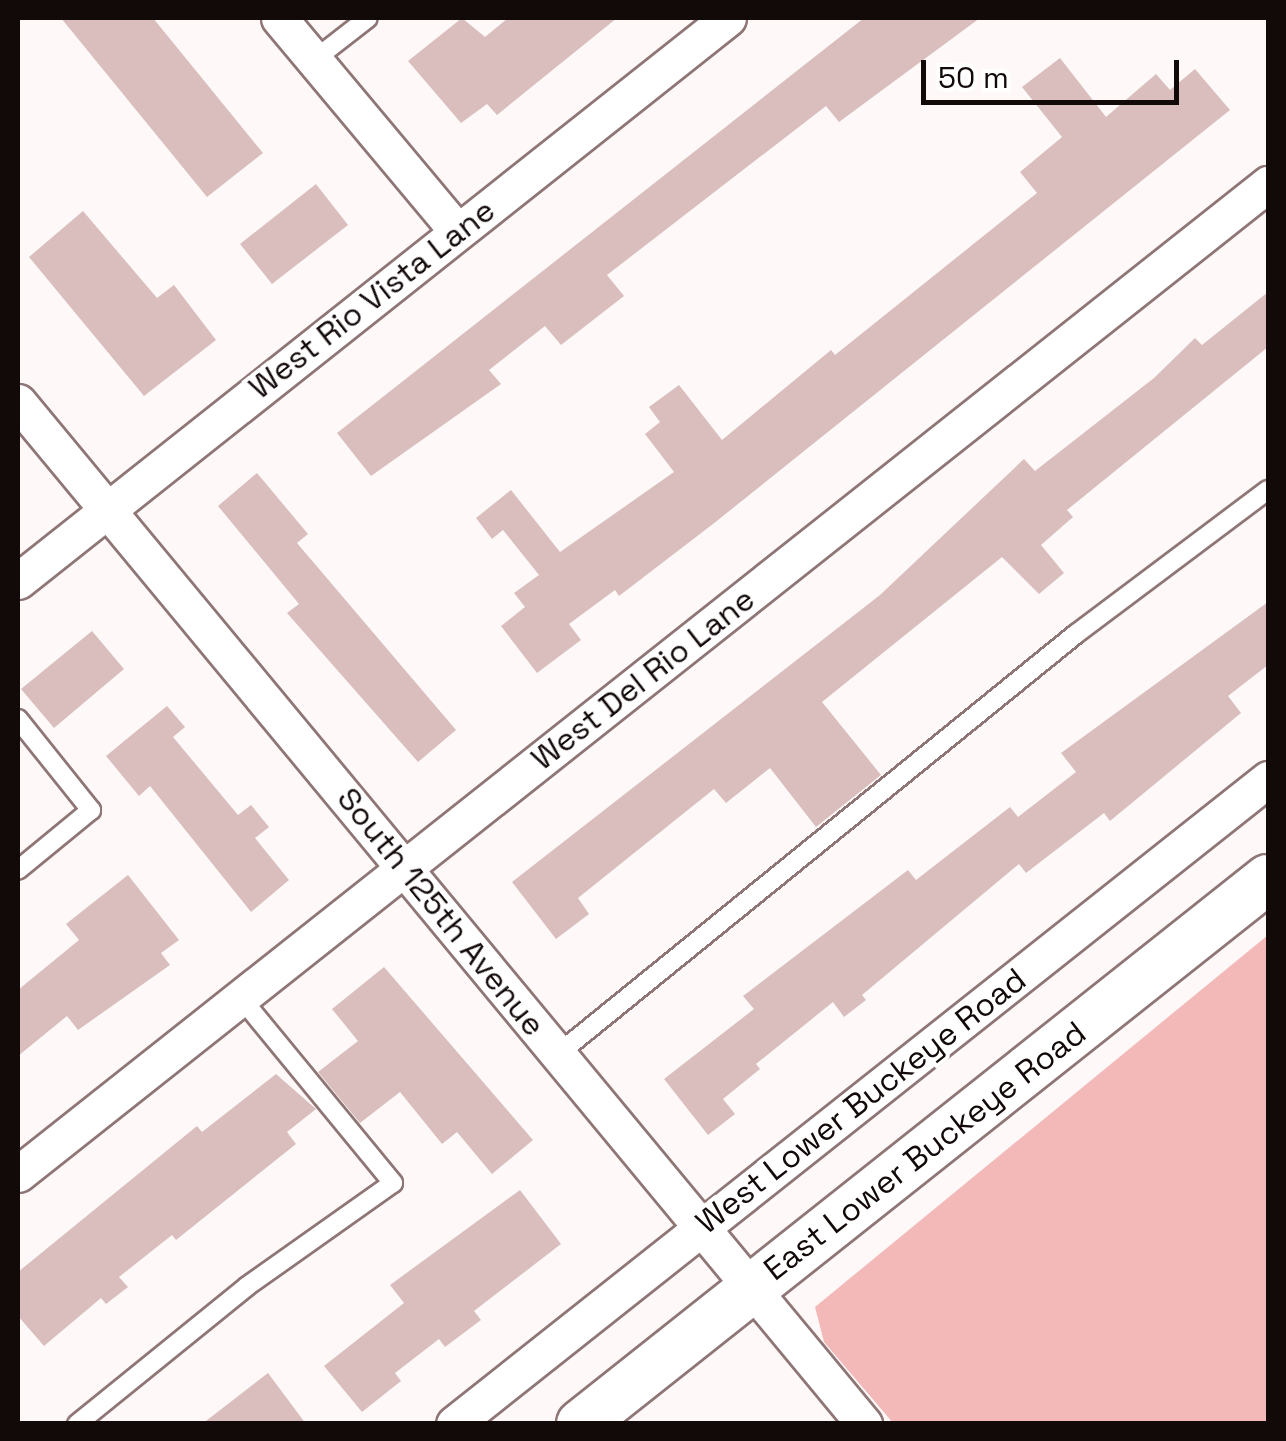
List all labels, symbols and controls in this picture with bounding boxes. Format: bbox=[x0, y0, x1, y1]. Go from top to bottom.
scale bar bbox=[926, 40, 1184, 102]
text: 50 m bbox=[938, 58, 1009, 97]
street label: West Rio Vista Lane bbox=[241, 191, 503, 407]
street label: West Del Rio Lane bbox=[524, 580, 762, 778]
street label: South 125th Avenue bbox=[329, 780, 553, 1044]
street label: West Lower Buckeye Road bbox=[689, 960, 1033, 1242]
street label: East Lower Buckeye Road bbox=[757, 1013, 1093, 1289]

